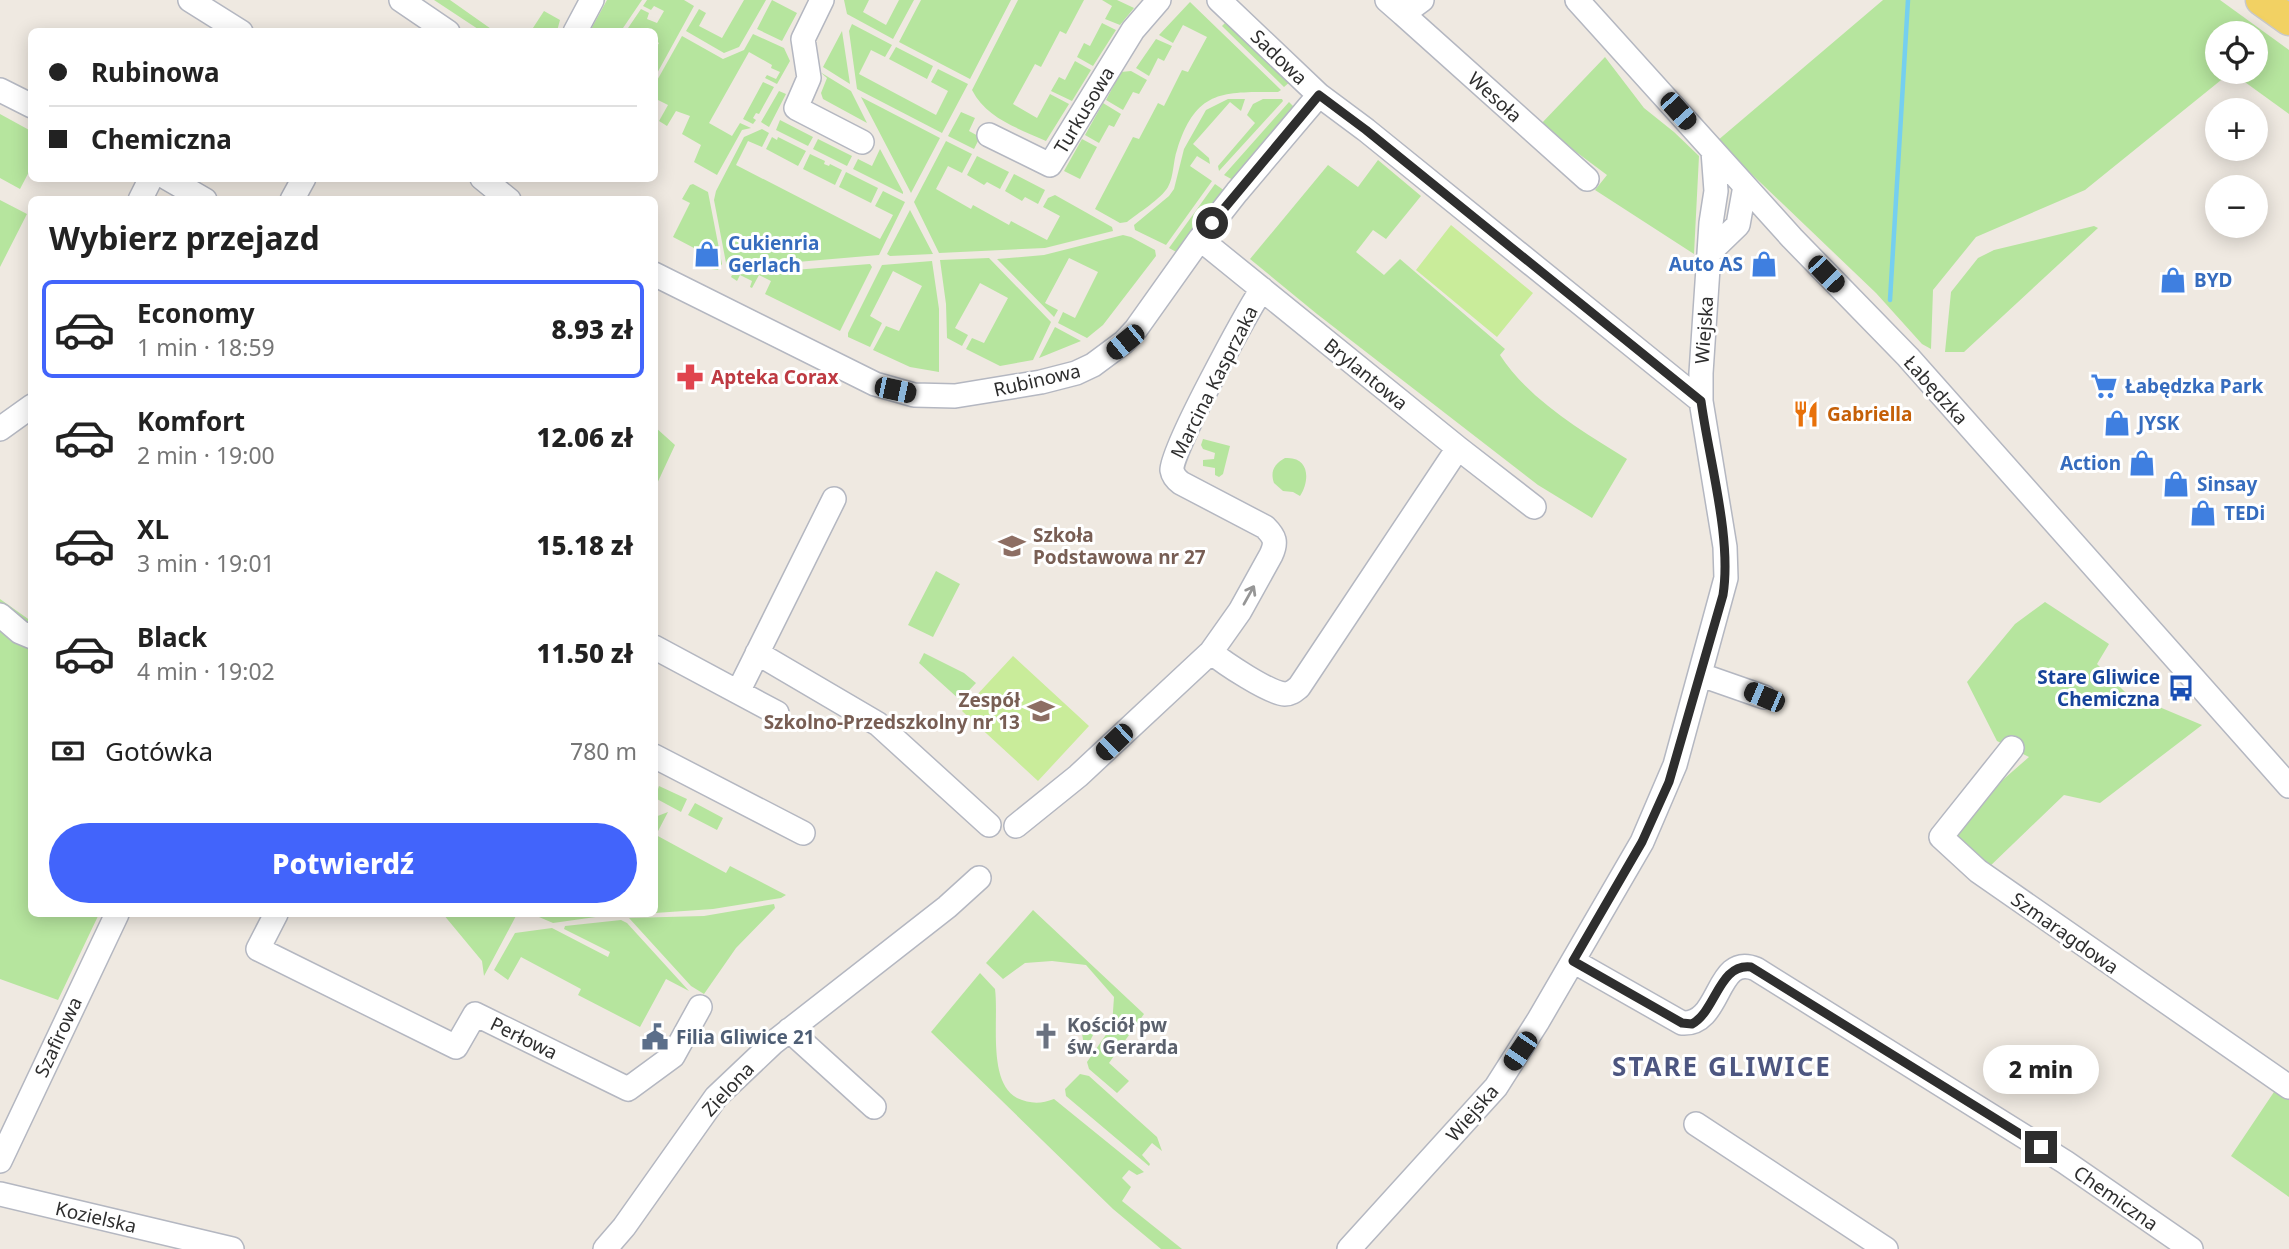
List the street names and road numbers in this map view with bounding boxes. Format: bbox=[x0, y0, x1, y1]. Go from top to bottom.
street label: Sadowa bbox=[1245, 24, 1313, 90]
street label: Turkusowa bbox=[1048, 62, 1120, 158]
street label: Wesoła bbox=[1462, 66, 1528, 128]
street label: Wiejska bbox=[1689, 295, 1719, 365]
street label: Marcina Kasprzaka bbox=[1164, 301, 1264, 463]
street label: Brylantowa bbox=[1319, 332, 1413, 416]
street label: Łabędzka bbox=[1898, 350, 1974, 430]
street label: Rubinowa bbox=[991, 357, 1083, 403]
street label: Szmaragdowa bbox=[2006, 886, 2124, 980]
street label: Szafirowa bbox=[28, 993, 88, 1081]
street label: Perłowa bbox=[486, 1011, 562, 1065]
street label: Zielona bbox=[696, 1056, 760, 1122]
street label: Wiejska bbox=[1440, 1079, 1504, 1147]
street label: Chemiczna bbox=[2069, 1159, 2163, 1237]
street label: Kozielska bbox=[53, 1195, 139, 1239]

